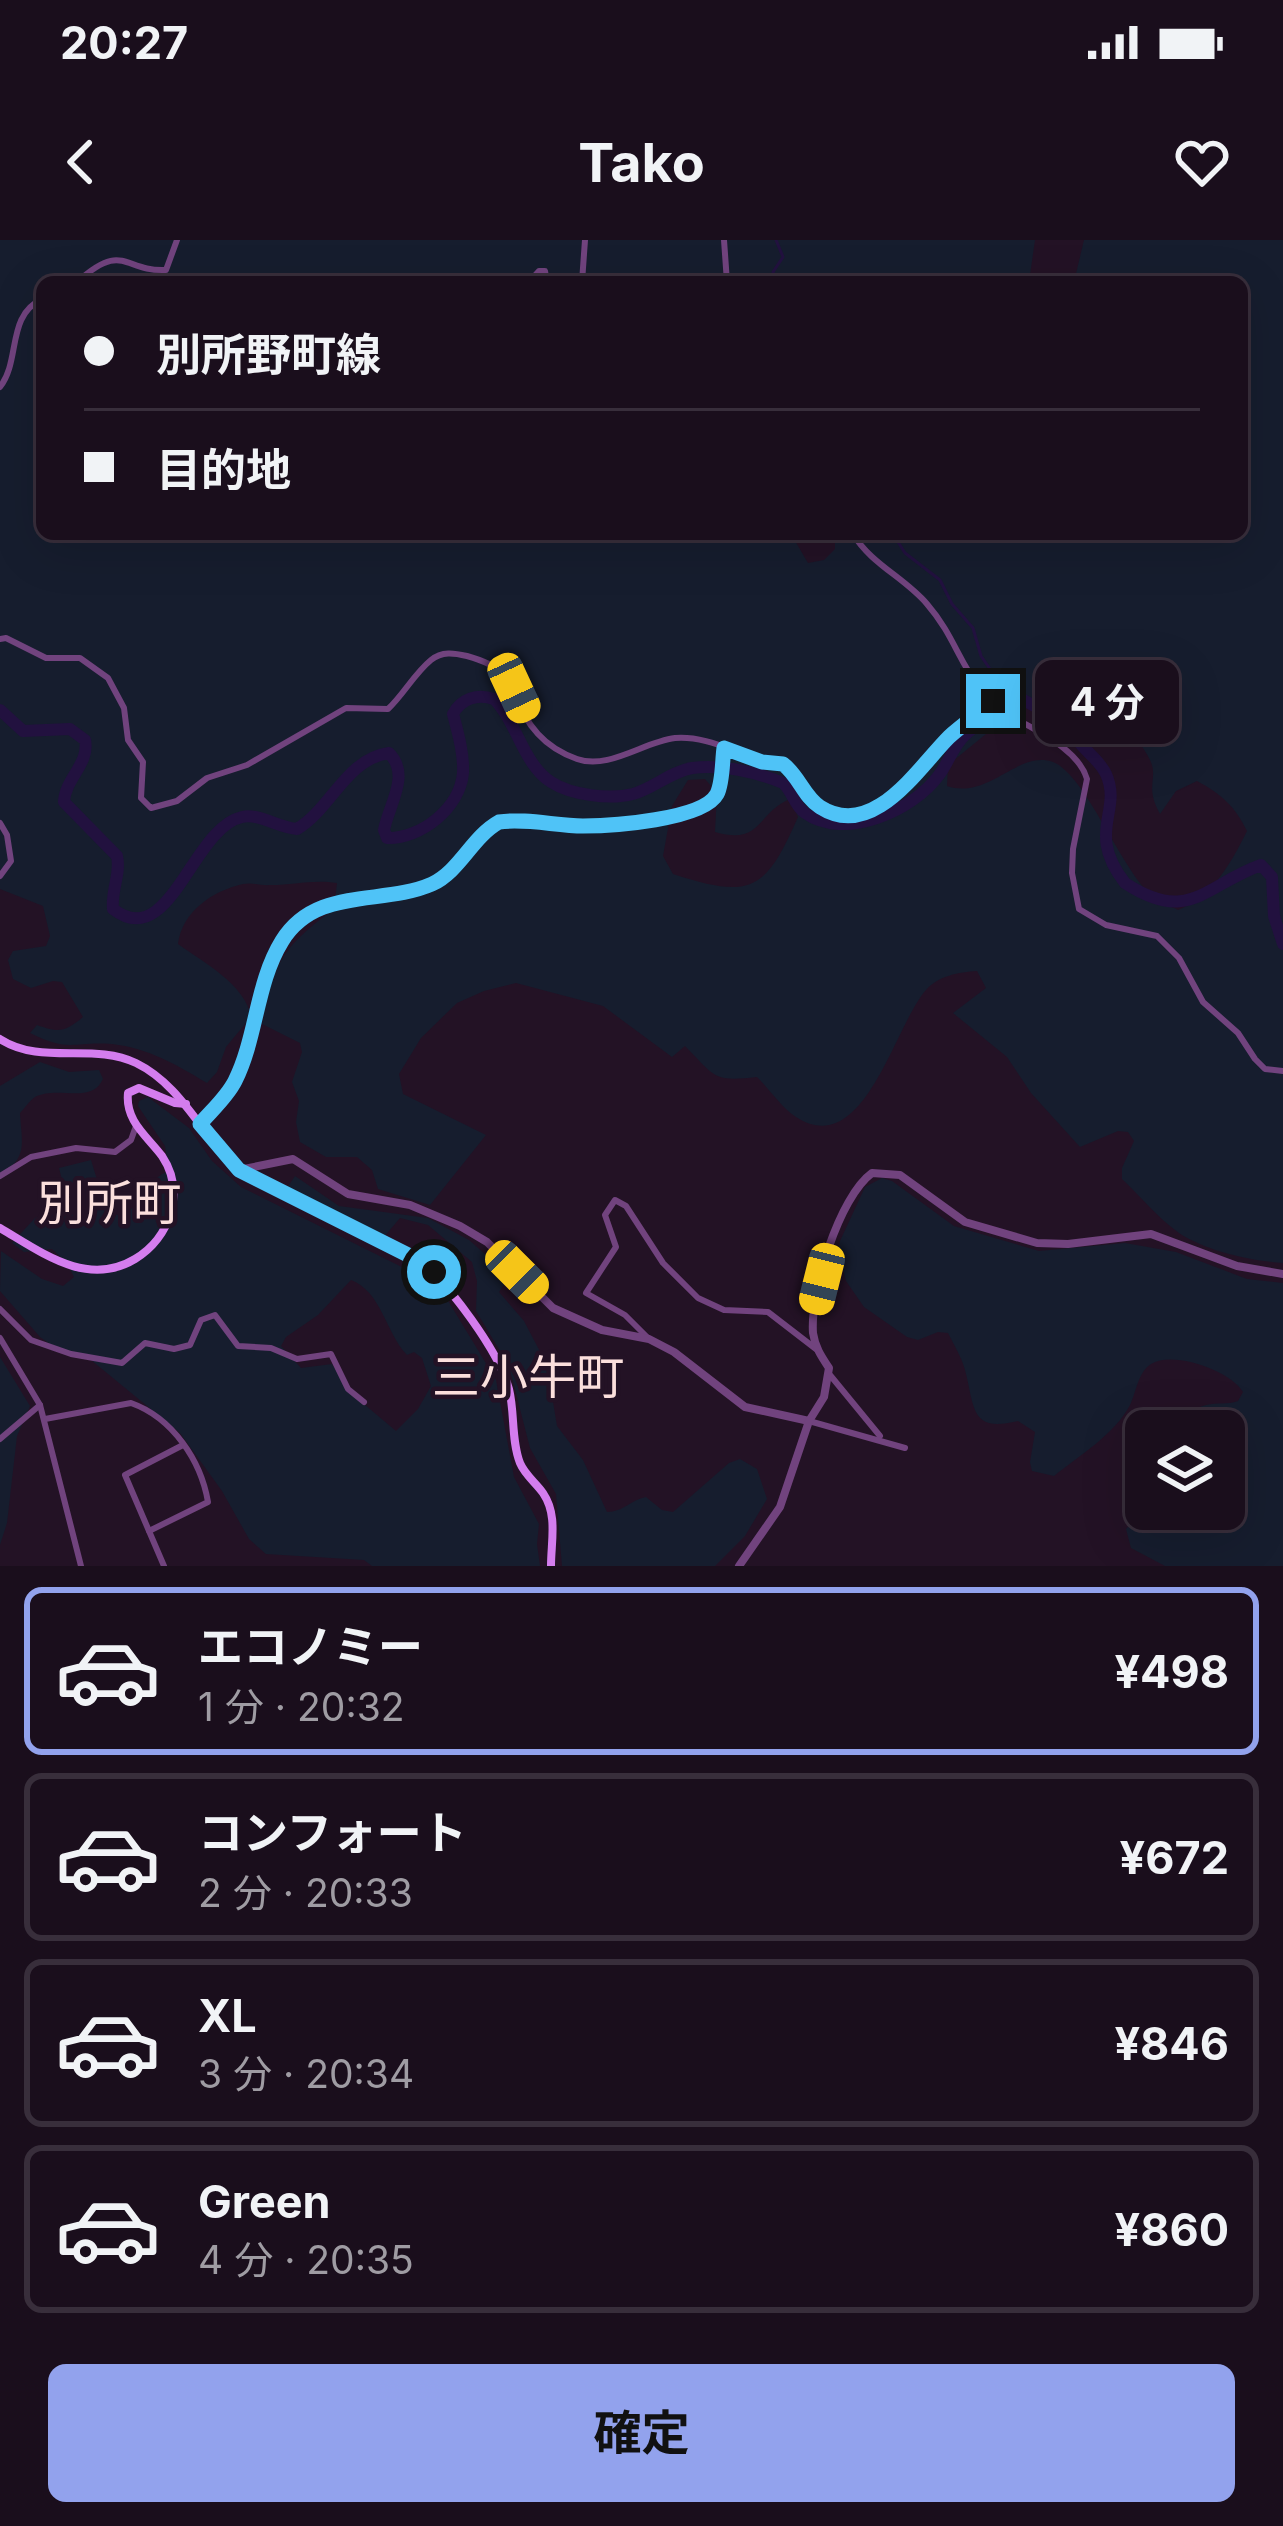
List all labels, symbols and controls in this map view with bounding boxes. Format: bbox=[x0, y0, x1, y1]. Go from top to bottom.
text: 20:27 bbox=[60, 15, 188, 70]
icon: back bbox=[48, 129, 114, 195]
icon: heart bbox=[1169, 129, 1235, 195]
text: Tako bbox=[578, 130, 705, 195]
text: 別所野町線 bbox=[156, 327, 381, 382]
text: 目的地 bbox=[156, 442, 291, 497]
car bbox=[482, 648, 546, 728]
callout: 4 分 bbox=[1035, 659, 1179, 743]
route end bbox=[966, 674, 1020, 728]
text: 4 分 bbox=[1070, 678, 1144, 725]
district label: 別所町 bbox=[37, 1173, 181, 1232]
car bbox=[479, 1234, 555, 1310]
car bbox=[796, 1240, 848, 1318]
route start bbox=[407, 1245, 461, 1299]
district label: 三小牛町 bbox=[432, 1347, 624, 1406]
map controls bbox=[1125, 1410, 1245, 1530]
button: layers bbox=[1125, 1410, 1245, 1530]
icon: car bbox=[54, 1617, 162, 1725]
text: エコノミー bbox=[198, 1619, 423, 1674]
text: ¥498 bbox=[1114, 1644, 1229, 1699]
text: 1 分 · 20:32 bbox=[198, 1683, 405, 1730]
icon: car bbox=[54, 1803, 162, 1911]
text: コンフォート bbox=[198, 1805, 467, 1860]
text: ¥672 bbox=[1120, 1830, 1229, 1885]
text: 2 分 · 20:33 bbox=[198, 1869, 413, 1916]
text: XL bbox=[198, 1988, 257, 2043]
icon: car bbox=[54, 1989, 162, 2097]
text: ¥846 bbox=[1114, 2016, 1229, 2071]
text: 3 分 · 20:34 bbox=[198, 2050, 414, 2097]
text: Green bbox=[198, 2174, 331, 2229]
icon: car bbox=[54, 2175, 162, 2283]
text: ¥860 bbox=[1114, 2202, 1229, 2257]
text: 4 分 · 20:35 bbox=[198, 2236, 414, 2283]
button: 確定 bbox=[48, 2364, 1235, 2502]

